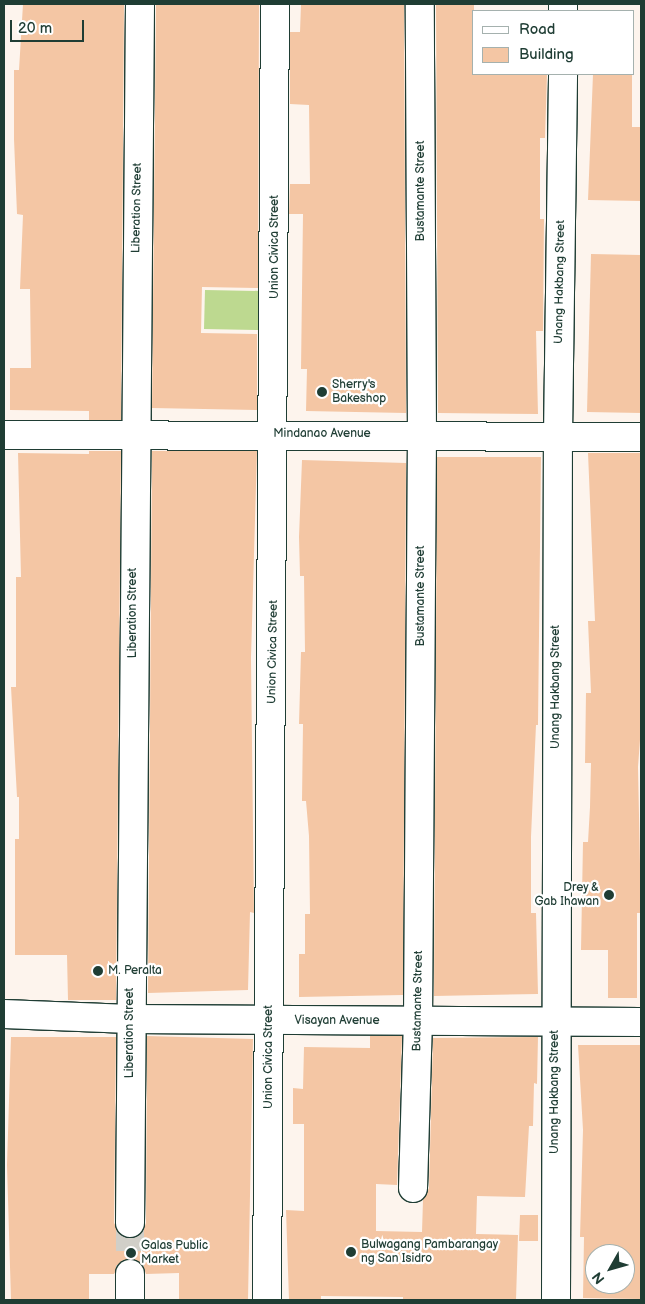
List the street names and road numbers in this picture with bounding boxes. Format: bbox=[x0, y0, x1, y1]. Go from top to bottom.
street label: Bustamante Street bbox=[414, 140, 428, 242]
street label: Liberation Street bbox=[129, 163, 145, 253]
street label: Union Civica Street bbox=[268, 195, 282, 299]
street label: Unang Hakbang Street bbox=[552, 220, 568, 344]
street label: Mindanao Avenue bbox=[273, 427, 371, 441]
street label: Bustamante Street bbox=[414, 545, 428, 647]
street label: Liberation Street bbox=[126, 568, 140, 658]
street label: Union Civica Street bbox=[265, 600, 281, 704]
street label: Unang Hakbang Street bbox=[549, 625, 563, 749]
street label: Bustamante Street bbox=[410, 950, 426, 1052]
street label: Liberation Street bbox=[123, 988, 137, 1078]
street label: Union Civica Street bbox=[262, 1005, 276, 1109]
street label: Visayan Avenue bbox=[294, 1014, 380, 1028]
street label: Unang Hakbang Street bbox=[548, 1030, 562, 1154]

